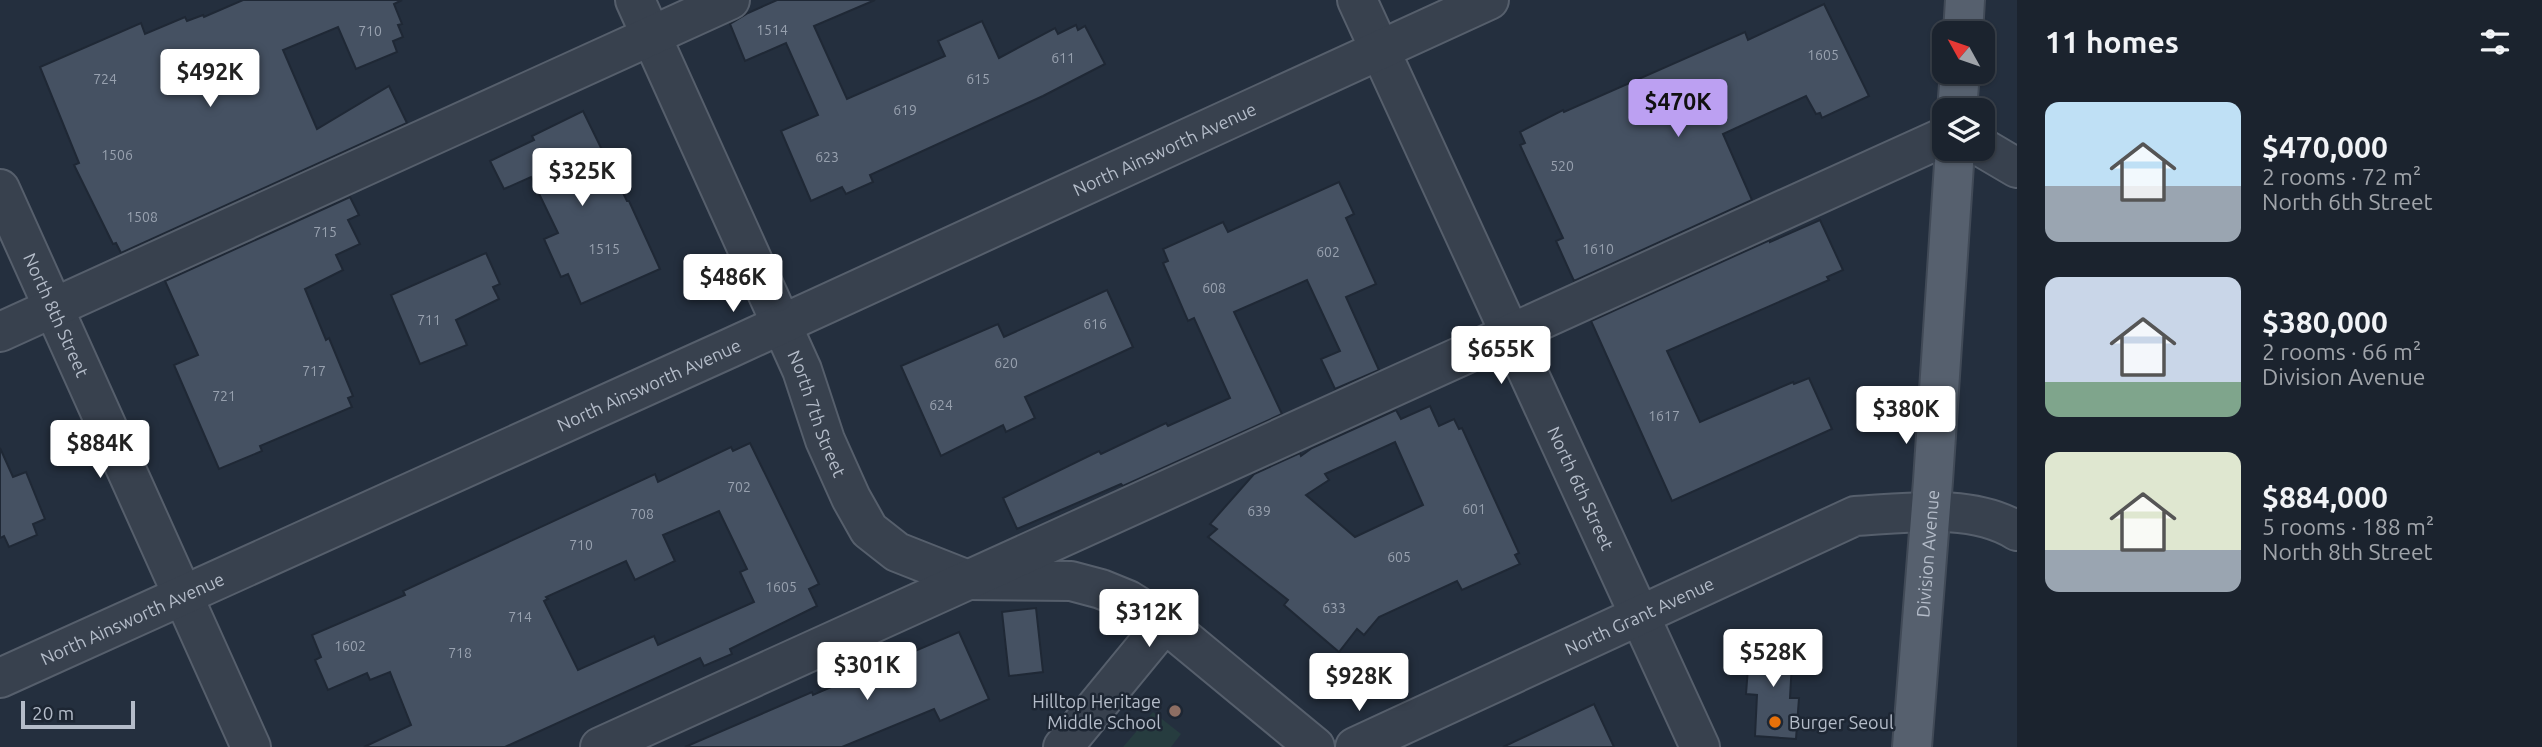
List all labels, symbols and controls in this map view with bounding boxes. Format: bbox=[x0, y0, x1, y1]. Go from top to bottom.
north arrow bbox=[1932, 21, 1995, 84]
map controls bbox=[1932, 21, 1995, 161]
house number: 1514 bbox=[756, 22, 788, 38]
house number: 710 bbox=[358, 23, 382, 39]
icon: filters bbox=[2476, 23, 2514, 61]
text: 11 homes bbox=[2045, 25, 2179, 59]
house number: 1605 bbox=[1807, 47, 1839, 63]
pin: $492K bbox=[161, 50, 259, 109]
house number: 611 bbox=[1051, 50, 1075, 66]
text: $492K bbox=[176, 59, 244, 84]
house number: 724 bbox=[93, 71, 117, 87]
house number: 615 bbox=[966, 71, 990, 87]
pin: $470K bbox=[1629, 80, 1727, 139]
text: $470K bbox=[1644, 89, 1712, 114]
street label: North Ainsworth Avenue bbox=[1070, 98, 1259, 199]
button: layers bbox=[1932, 98, 1995, 161]
house number: 619 bbox=[893, 102, 917, 118]
icon: home bbox=[2101, 130, 2185, 214]
text: $470,000 bbox=[2262, 130, 2388, 164]
house number: 1506 bbox=[101, 147, 133, 163]
pin: $325K bbox=[533, 148, 631, 208]
house number: 623 bbox=[815, 149, 839, 165]
text: $325K bbox=[548, 158, 616, 183]
house number: 520 bbox=[1550, 158, 1574, 174]
text: 2 rooms · 72 m² bbox=[2262, 164, 2421, 189]
text: North 6th Street bbox=[2262, 189, 2433, 214]
house number: 1508 bbox=[126, 209, 158, 225]
house number: 715 bbox=[313, 224, 337, 240]
house number: 1515 bbox=[588, 241, 620, 257]
house number: 1610 bbox=[1582, 241, 1614, 257]
house number: 602 bbox=[1316, 244, 1340, 260]
street label: North 8th Street bbox=[20, 250, 93, 380]
pin: $486K bbox=[684, 254, 782, 314]
text: $486K bbox=[699, 264, 767, 289]
house number: 608 bbox=[1202, 280, 1226, 296]
icon: home bbox=[2101, 305, 2185, 389]
text: $380,000 bbox=[2262, 305, 2388, 339]
house number: 711 bbox=[417, 312, 441, 328]
house number: 616 bbox=[1083, 316, 1107, 332]
pin: $655K bbox=[1452, 326, 1550, 386]
street label: North Ainsworth Avenue bbox=[554, 335, 744, 435]
text: $655K bbox=[1467, 336, 1535, 361]
text: 2 rooms · 66 m² bbox=[2262, 339, 2421, 364]
street label: North 7th Street bbox=[784, 347, 850, 480]
house number: 620 bbox=[994, 355, 1018, 371]
house number: 717 bbox=[302, 363, 326, 379]
text: Division Avenue bbox=[2262, 364, 2426, 389]
pin: $380K bbox=[1857, 386, 1955, 446]
house number: 721 bbox=[212, 388, 236, 404]
text: $380K bbox=[1872, 396, 1940, 421]
house number: 624 bbox=[929, 397, 953, 413]
house number: 1617 bbox=[1648, 408, 1680, 424]
pin: $884K bbox=[51, 420, 149, 480]
street label: North 6th Street bbox=[1544, 423, 1618, 553]
text: $884K bbox=[66, 430, 134, 455]
house number: 702 bbox=[727, 479, 751, 495]
icon: home bbox=[2101, 480, 2185, 564]
text: $884,000 bbox=[2262, 480, 2388, 514]
street label: Division Avenue bbox=[1912, 489, 1942, 618]
house number: 601 bbox=[1462, 501, 1486, 517]
house number: 639 bbox=[1247, 503, 1271, 519]
house number: 708 bbox=[630, 506, 654, 522]
text: 5 rooms · 188 m² bbox=[2262, 514, 2434, 539]
house number: 710 bbox=[569, 537, 593, 553]
text: North 8th Street bbox=[2262, 539, 2433, 564]
house number: 605 bbox=[1387, 549, 1411, 565]
street label: North Ainsworth Avenue bbox=[37, 568, 227, 668]
street label: North Grant Avenue bbox=[1561, 573, 1717, 659]
house number: 1605 bbox=[765, 579, 797, 595]
pin: $312K bbox=[1100, 590, 1198, 649]
text: $312K bbox=[1115, 599, 1183, 624]
house number: 633 bbox=[1322, 600, 1346, 616]
house number: 714 bbox=[508, 609, 532, 625]
pin: $528K bbox=[1724, 630, 1822, 689]
house number: 1602 bbox=[334, 638, 366, 654]
text: $528K bbox=[1739, 639, 1807, 664]
pin: $301K bbox=[818, 642, 916, 702]
house number: 718 bbox=[448, 645, 472, 661]
text: $301K bbox=[833, 652, 901, 677]
pin: $928K bbox=[1310, 654, 1408, 713]
text: $928K bbox=[1325, 663, 1393, 688]
place label: Hilltop Heritage Middle School bbox=[1032, 691, 1161, 732]
scale bar bbox=[21, 698, 135, 730]
text: 20 m bbox=[32, 702, 74, 724]
marker: Hilltop Heritage Middle School bbox=[1167, 703, 1183, 719]
place label: Burger Seoul bbox=[1789, 712, 1894, 732]
marker: Burger Seoul bbox=[1767, 714, 1783, 730]

